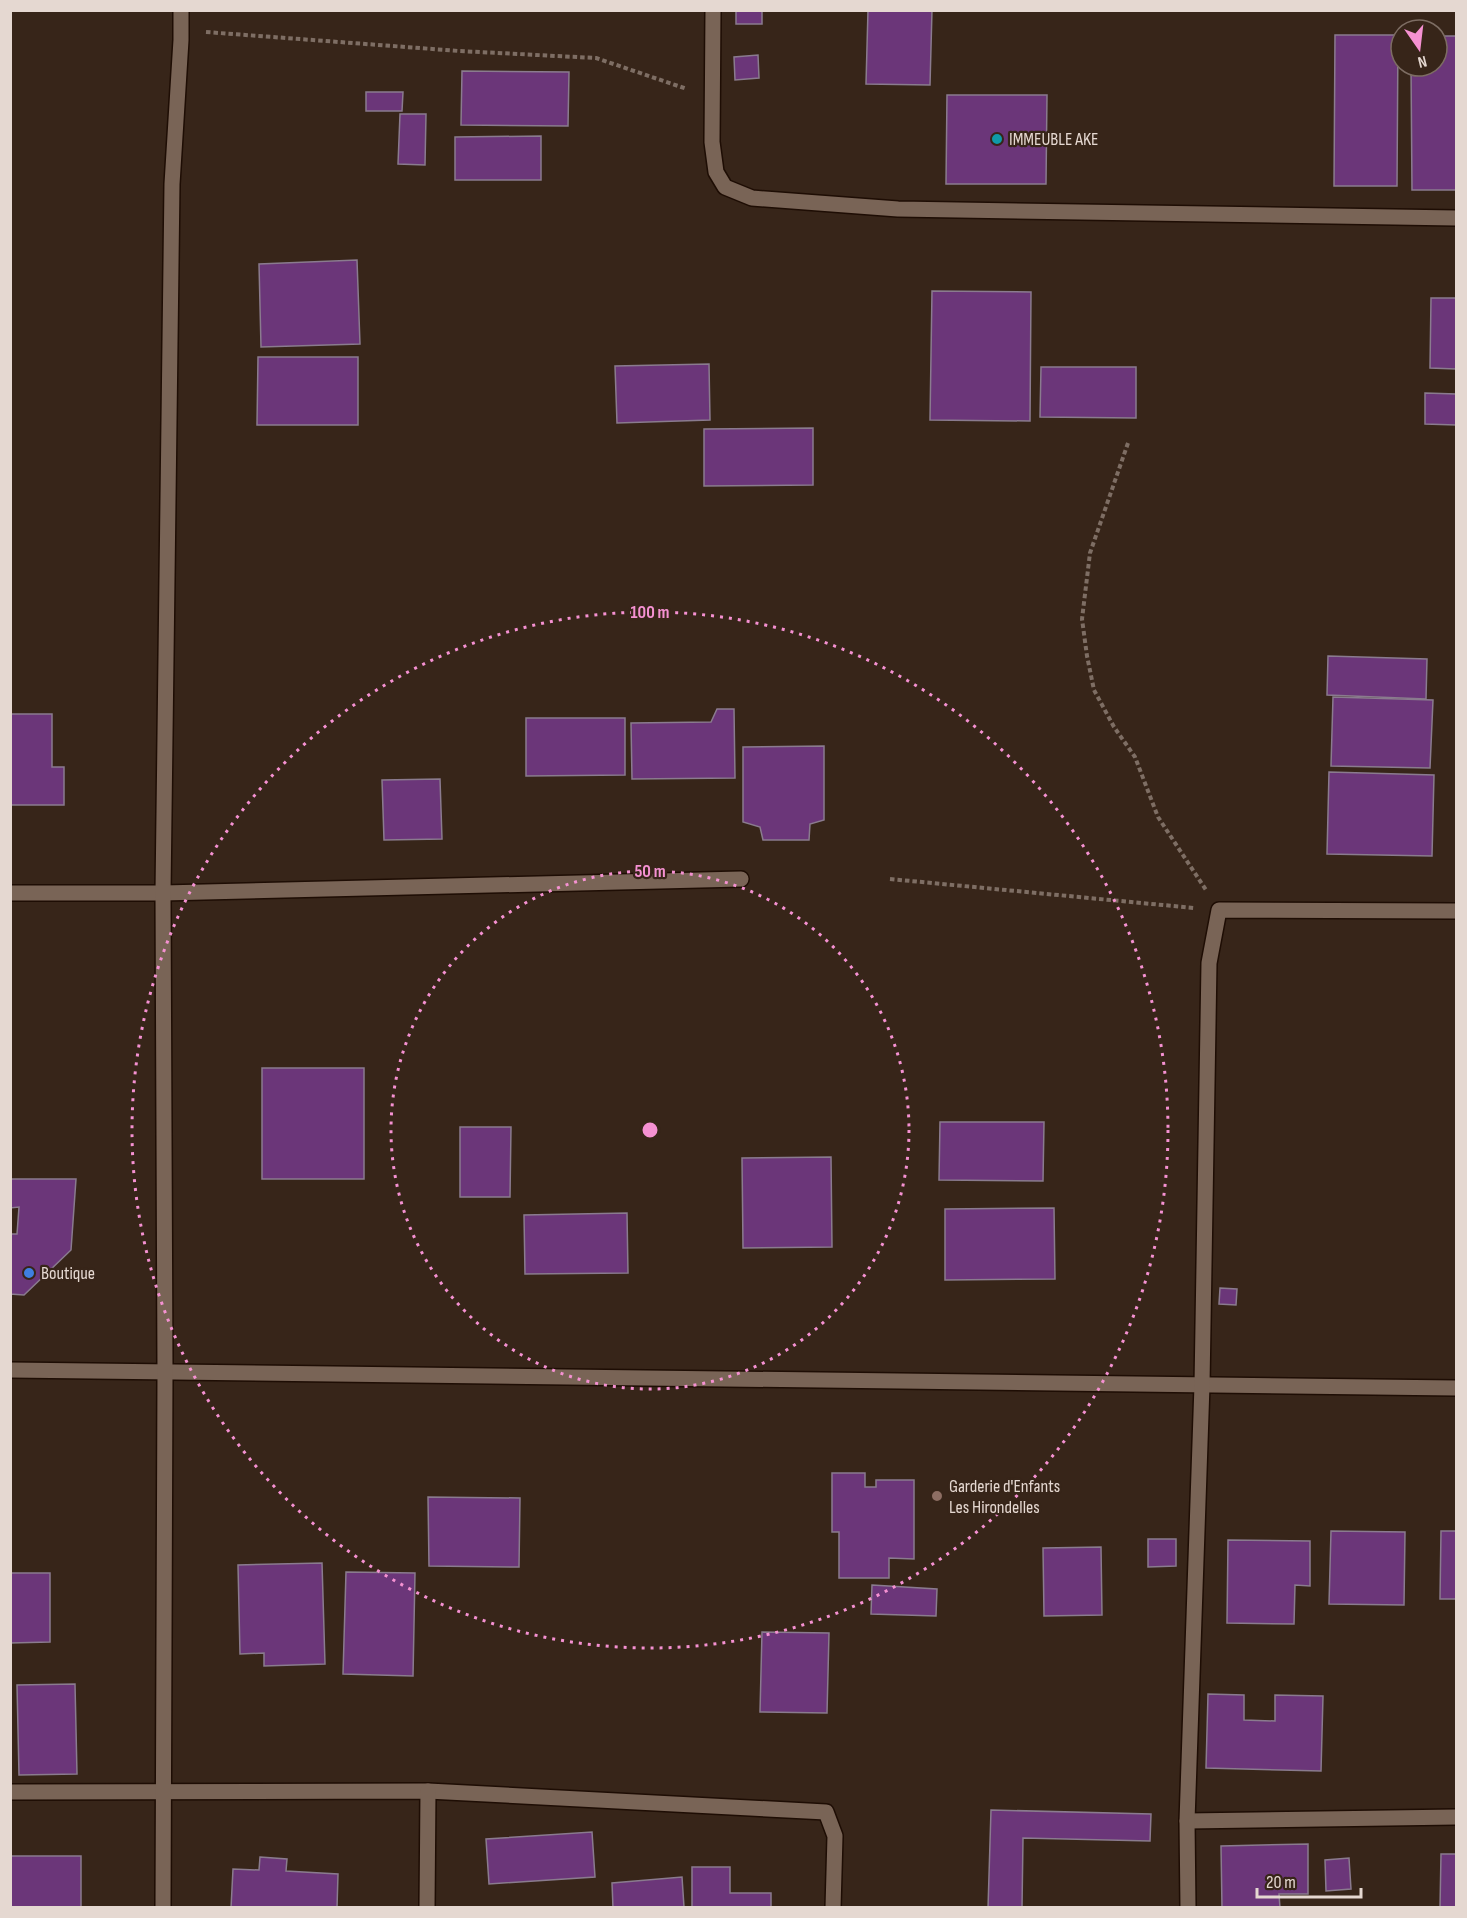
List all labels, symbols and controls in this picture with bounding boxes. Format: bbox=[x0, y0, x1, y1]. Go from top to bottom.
north arrow bbox=[1389, 18, 1449, 78]
text: N bbox=[1416, 51, 1429, 71]
place label: IMMEUBLE AKE bbox=[1009, 129, 1098, 150]
marker: IMMEUBLE AKE bbox=[990, 132, 1004, 146]
text: 100 m bbox=[631, 602, 670, 623]
text: 50 m bbox=[634, 861, 666, 882]
centre of rings bbox=[640, 1120, 660, 1140]
place label: Boutique bbox=[41, 1263, 95, 1284]
marker: Boutique bbox=[22, 1266, 36, 1280]
place label: Garderie d'Enfants Les Hirondelles bbox=[949, 1476, 1060, 1518]
marker: Garderie d'Enfants Les Hirondelles bbox=[930, 1489, 944, 1503]
scale bar bbox=[1257, 1861, 1360, 1899]
text: 20 m bbox=[1266, 1872, 1296, 1893]

